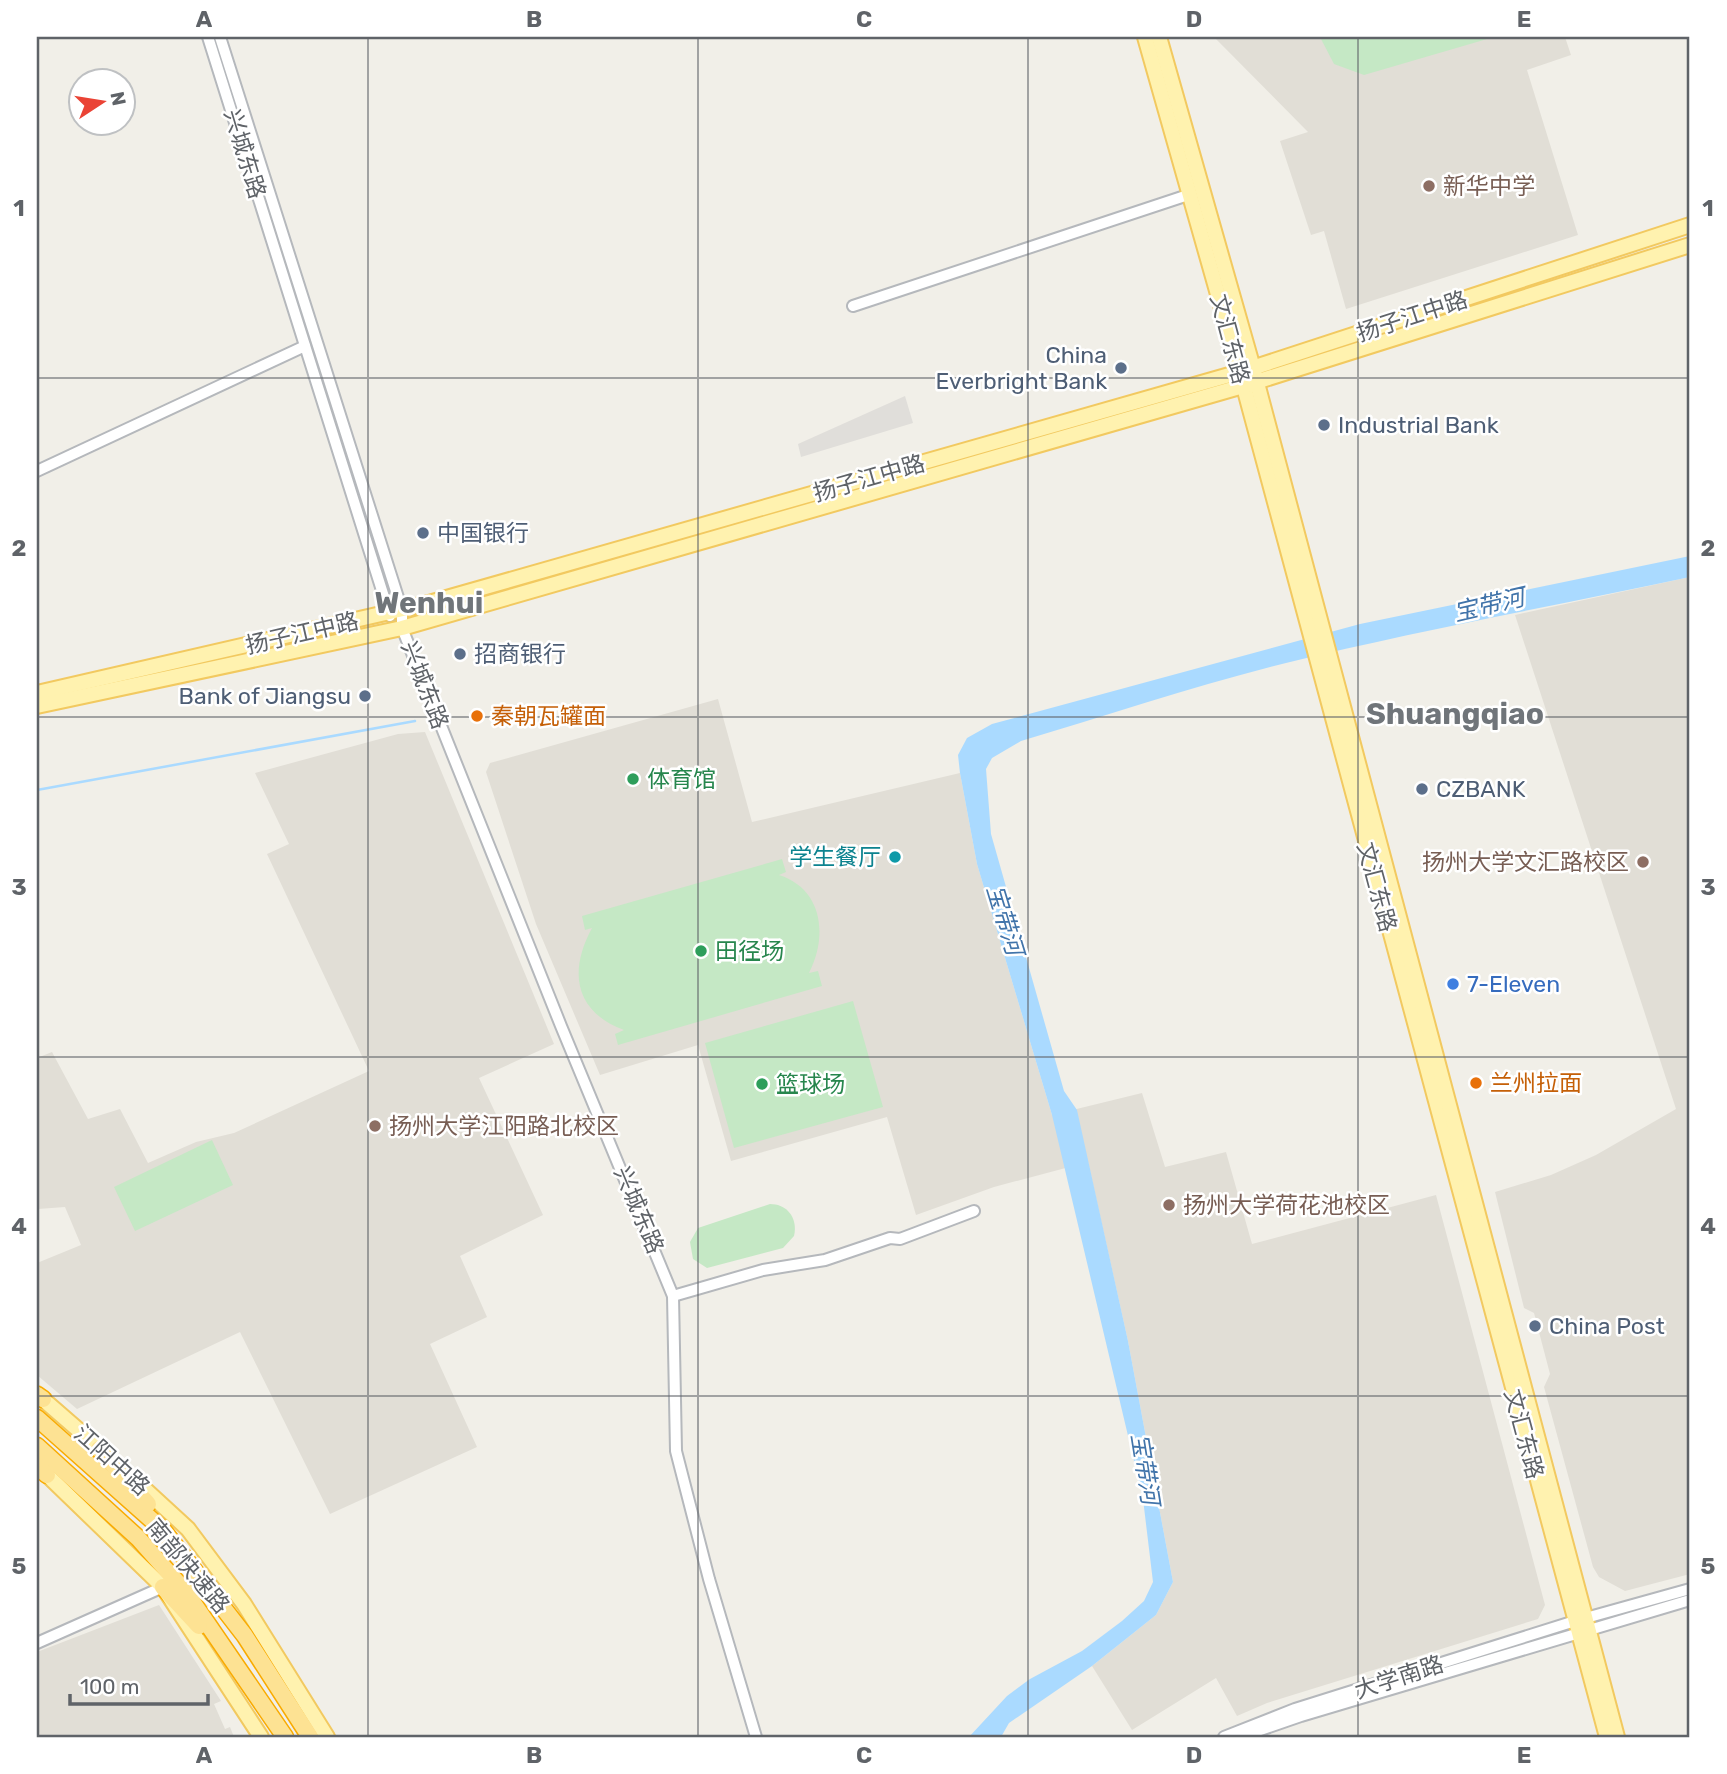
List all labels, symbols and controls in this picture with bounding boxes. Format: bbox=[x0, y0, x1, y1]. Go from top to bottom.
text: A bbox=[196, 5, 213, 33]
text: B bbox=[526, 5, 542, 33]
text: C bbox=[856, 5, 872, 33]
text: D bbox=[1186, 5, 1202, 33]
text: E bbox=[1517, 5, 1531, 33]
north arrow bbox=[66, 66, 136, 136]
text: N bbox=[105, 89, 131, 108]
street label: 兴城东路 bbox=[218, 106, 272, 202]
place label: 新华中学 bbox=[1443, 172, 1535, 200]
marker: 新华中学 bbox=[1421, 178, 1437, 194]
text: 1 bbox=[13, 194, 25, 222]
text: 1 bbox=[1702, 194, 1714, 222]
street label: 扬子江中路 bbox=[1353, 285, 1471, 347]
street label: 文汇东路 bbox=[1205, 291, 1255, 387]
place label: China Everbright Bank bbox=[935, 341, 1107, 395]
marker: China Everbright Bank bbox=[1113, 360, 1129, 376]
place label: Industrial Bank bbox=[1338, 411, 1499, 439]
marker: Industrial Bank bbox=[1316, 417, 1332, 433]
street label: 扬子江中路 bbox=[810, 449, 928, 507]
place label: 中国银行 bbox=[437, 519, 529, 547]
marker: 中国银行 bbox=[415, 525, 431, 541]
text: 2 bbox=[12, 534, 26, 562]
text: 2 bbox=[1701, 534, 1715, 562]
water label: 宝带河 bbox=[1451, 582, 1531, 627]
district label: Wenhui bbox=[375, 585, 483, 621]
street label: 扬子江中路 bbox=[243, 606, 361, 660]
street label: 兴城东路 bbox=[395, 637, 455, 733]
place label: 招商银行 bbox=[474, 640, 566, 668]
marker: 招商银行 bbox=[452, 646, 468, 662]
place label: Bank of Jiangsu bbox=[179, 682, 351, 710]
marker: Bank of Jiangsu bbox=[357, 688, 373, 704]
district label: Shuangqiao bbox=[1366, 696, 1544, 732]
place label: 秦朝瓦罐面 bbox=[491, 702, 606, 730]
marker: 秦朝瓦罐面 bbox=[469, 708, 485, 724]
place label: 体育馆 bbox=[647, 765, 716, 793]
marker: 体育馆 bbox=[625, 771, 641, 787]
place label: CZBANK bbox=[1436, 775, 1526, 803]
marker: CZBANK bbox=[1414, 781, 1430, 797]
street label: 文汇东路 bbox=[1352, 839, 1402, 935]
place label: 学生餐厅 bbox=[789, 843, 881, 871]
place label: 扬州大学文汇路校区 bbox=[1422, 848, 1629, 876]
marker: 学生餐厅 bbox=[887, 849, 903, 865]
marker: 扬州大学文汇路校区 bbox=[1635, 854, 1651, 870]
text: 3 bbox=[11, 873, 27, 901]
text: 3 bbox=[1700, 873, 1716, 901]
water label: 宝带河 bbox=[981, 881, 1030, 962]
place label: 田径场 bbox=[715, 937, 784, 965]
marker: 田径场 bbox=[693, 943, 709, 959]
place label: 7-Eleven bbox=[1467, 970, 1560, 998]
marker: 7-Eleven bbox=[1445, 976, 1461, 992]
place label: 兰州拉面 bbox=[1490, 1069, 1582, 1097]
place label: 篮球场 bbox=[776, 1070, 845, 1098]
marker: 兰州拉面 bbox=[1468, 1075, 1484, 1091]
marker: 篮球场 bbox=[754, 1076, 770, 1092]
place label: 扬州大学江阳路北校区 bbox=[389, 1112, 619, 1140]
marker: 扬州大学江阳路北校区 bbox=[367, 1118, 383, 1134]
street label: 兴城东路 bbox=[608, 1162, 670, 1258]
place label: 扬州大学荷花池校区 bbox=[1183, 1191, 1390, 1219]
marker: 扬州大学荷花池校区 bbox=[1161, 1197, 1177, 1213]
text: 4 bbox=[11, 1212, 27, 1240]
text: 4 bbox=[1700, 1212, 1716, 1240]
place label: China Post bbox=[1549, 1312, 1665, 1340]
marker: China Post bbox=[1527, 1318, 1543, 1334]
street label: 文汇东路 bbox=[1499, 1386, 1549, 1482]
street label: 江阳中路 bbox=[68, 1419, 156, 1501]
water label: 宝带河 bbox=[1126, 1431, 1165, 1511]
street label: 南部快速路 bbox=[140, 1513, 236, 1619]
text: 5 bbox=[12, 1552, 27, 1580]
text: 5 bbox=[1701, 1552, 1716, 1580]
street label: 大学南路 bbox=[1351, 1649, 1447, 1705]
scale bar bbox=[70, 1662, 208, 1706]
text: 100 m bbox=[80, 1674, 139, 1699]
text: A bbox=[196, 1741, 213, 1769]
text: B bbox=[526, 1741, 542, 1769]
text: C bbox=[856, 1741, 872, 1769]
text: D bbox=[1186, 1741, 1202, 1769]
text: E bbox=[1517, 1741, 1531, 1769]

